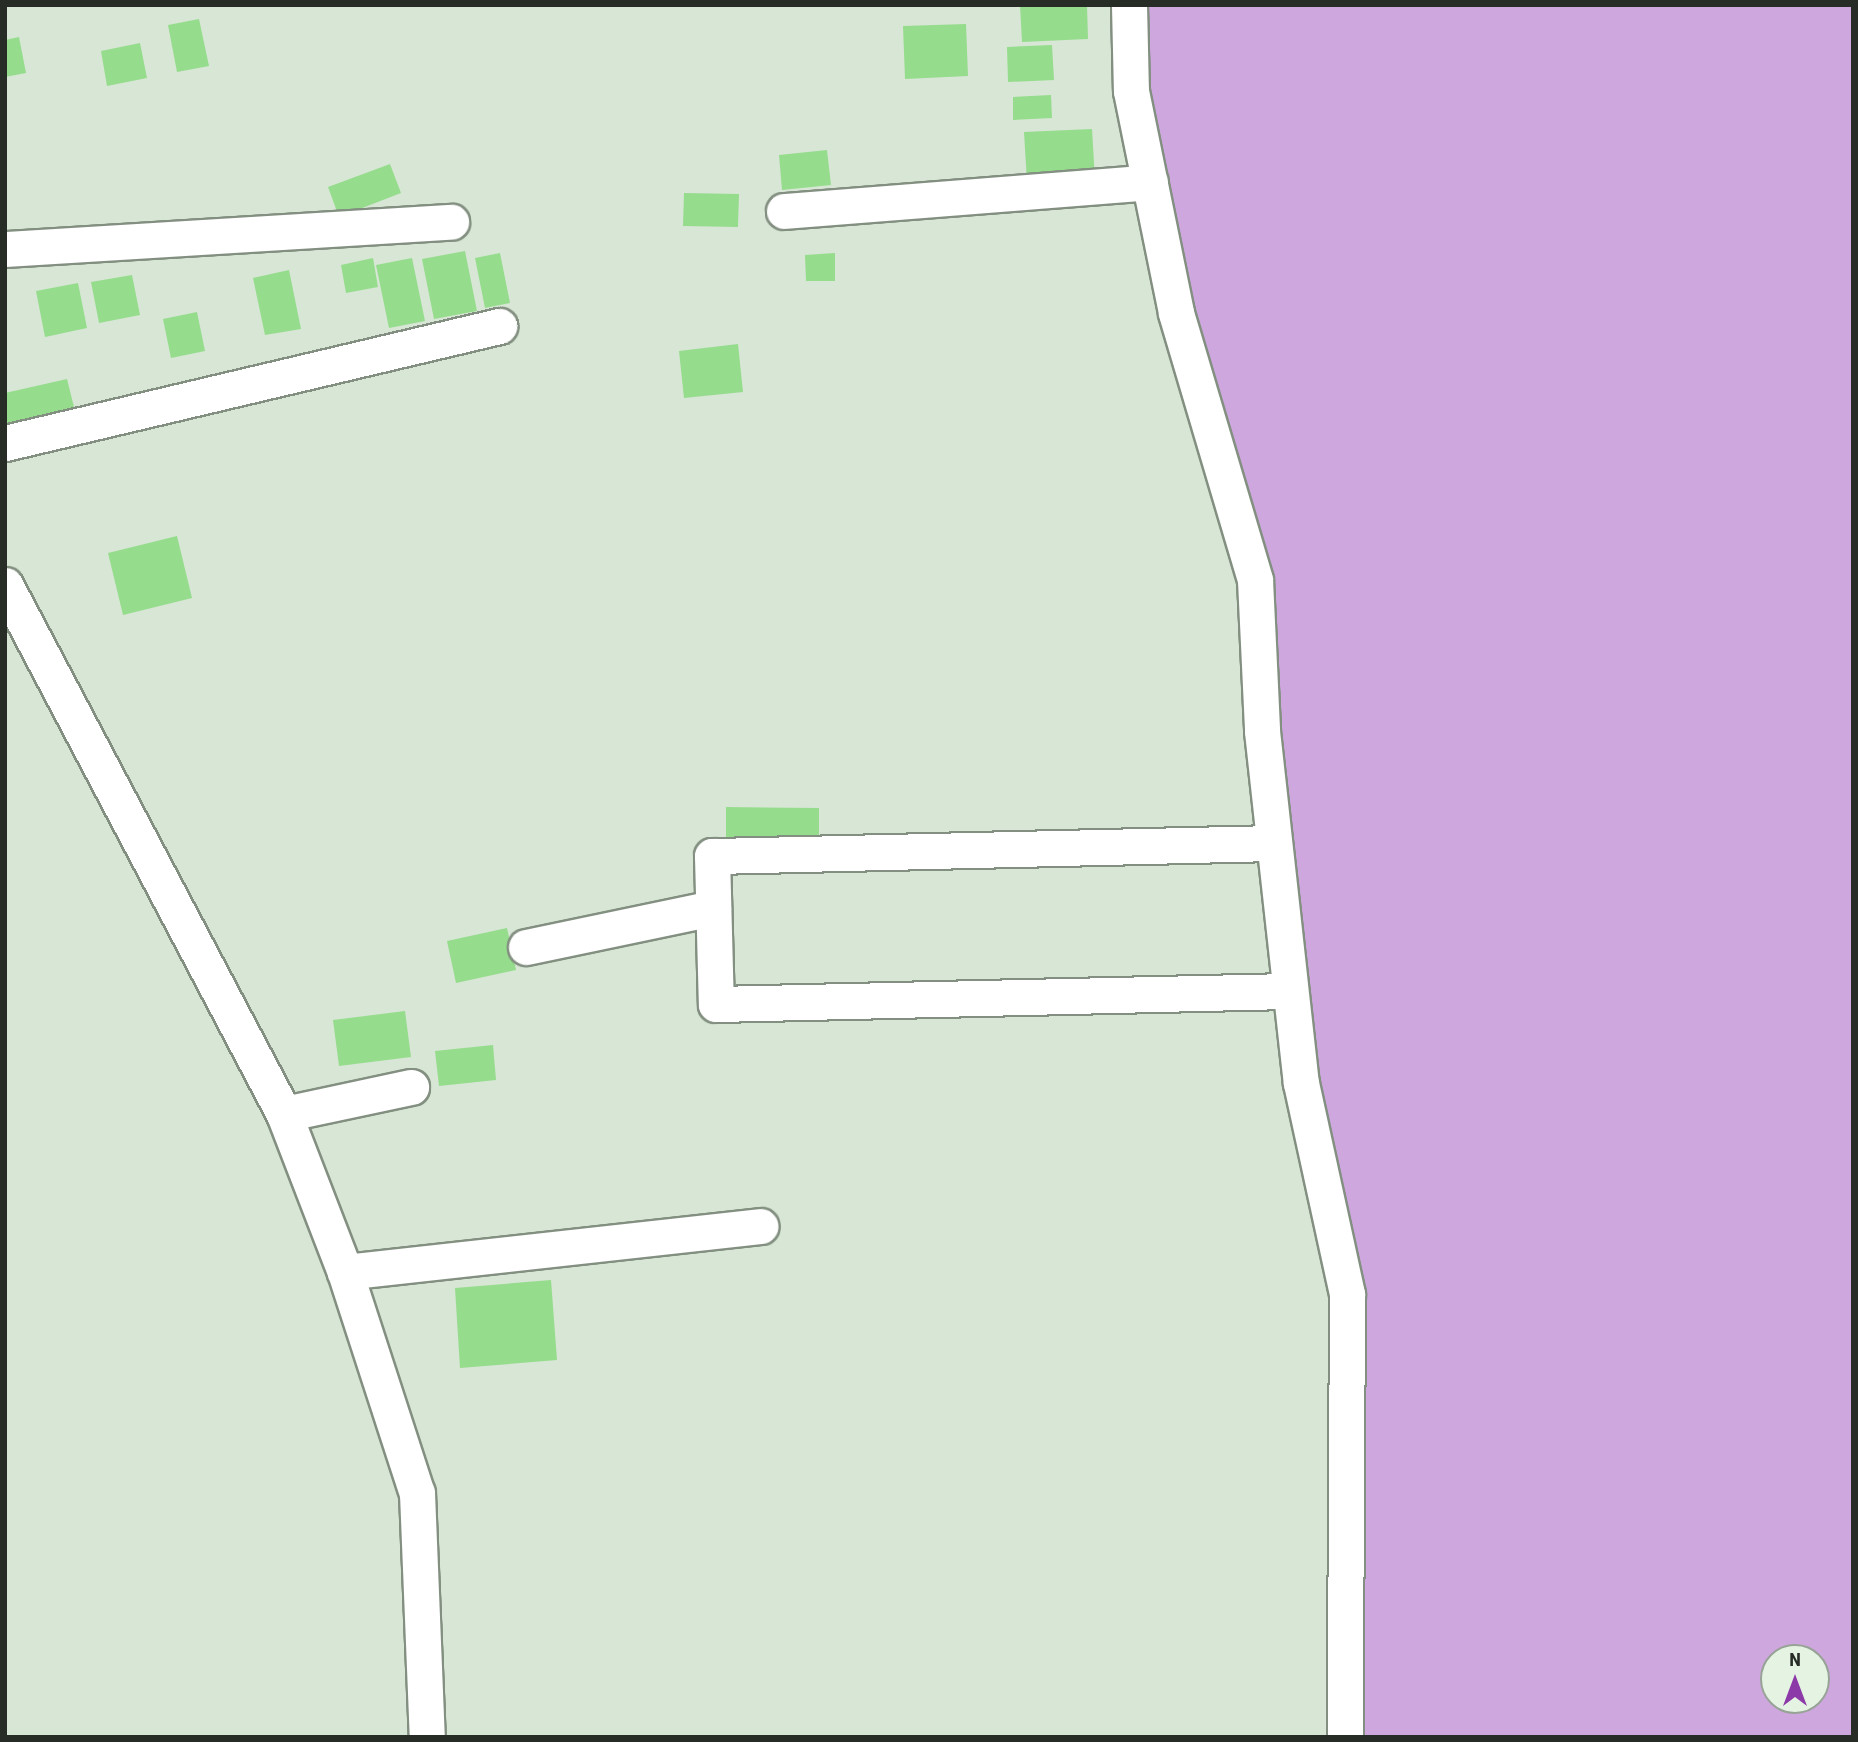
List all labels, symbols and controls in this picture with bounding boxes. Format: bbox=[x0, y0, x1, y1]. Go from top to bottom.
north arrow bbox=[1760, 1644, 1830, 1714]
text: N bbox=[1789, 1648, 1801, 1671]

